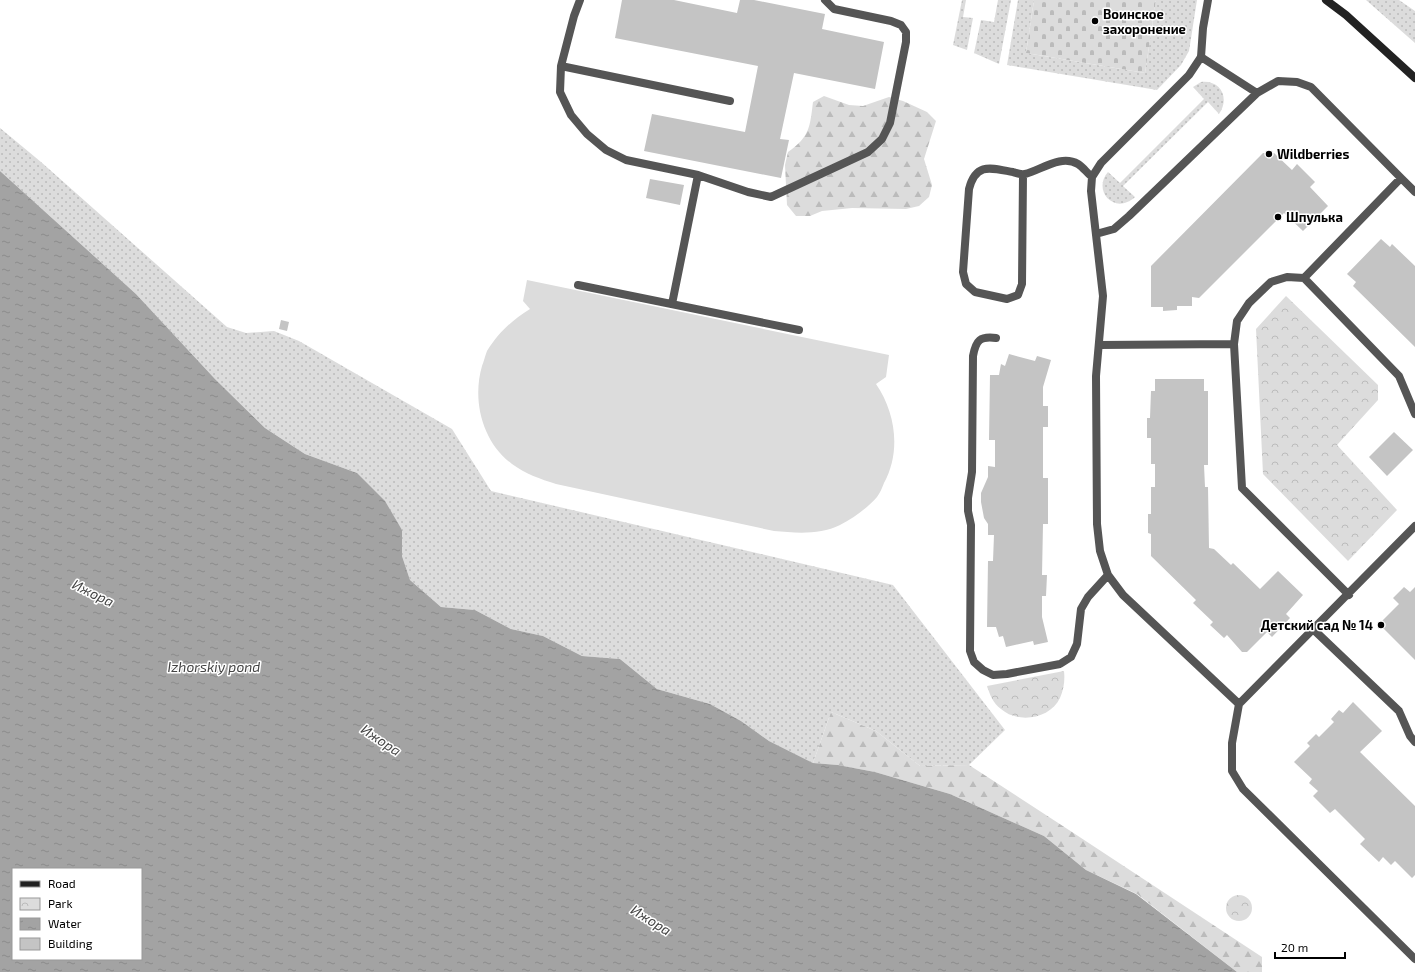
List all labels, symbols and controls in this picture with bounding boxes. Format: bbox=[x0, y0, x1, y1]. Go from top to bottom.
place label: Воинское захоронение bbox=[1103, 6, 1186, 37]
marker: Воинское захоронение bbox=[1090, 16, 1100, 26]
place label: Wildberries bbox=[1277, 146, 1349, 162]
marker: Wildberries bbox=[1264, 149, 1274, 159]
place label: Шпулька bbox=[1286, 209, 1343, 225]
marker: Шпулька bbox=[1273, 212, 1283, 222]
water label: Ижора bbox=[70, 575, 117, 610]
place label: Детский сад № 14 bbox=[1261, 617, 1373, 633]
marker: Детский сад № 14 bbox=[1376, 620, 1386, 630]
water label: Izhorskiy pond bbox=[168, 658, 260, 675]
water label: Ижора bbox=[358, 720, 404, 759]
legend bbox=[12, 868, 142, 960]
text: Road bbox=[48, 876, 76, 890]
text: Park bbox=[48, 896, 73, 910]
water label: Ижора bbox=[628, 901, 675, 939]
text: Water bbox=[48, 916, 82, 930]
scale bar bbox=[1275, 934, 1345, 960]
text: Building bbox=[48, 936, 93, 950]
text: 20 m bbox=[1281, 940, 1308, 954]

